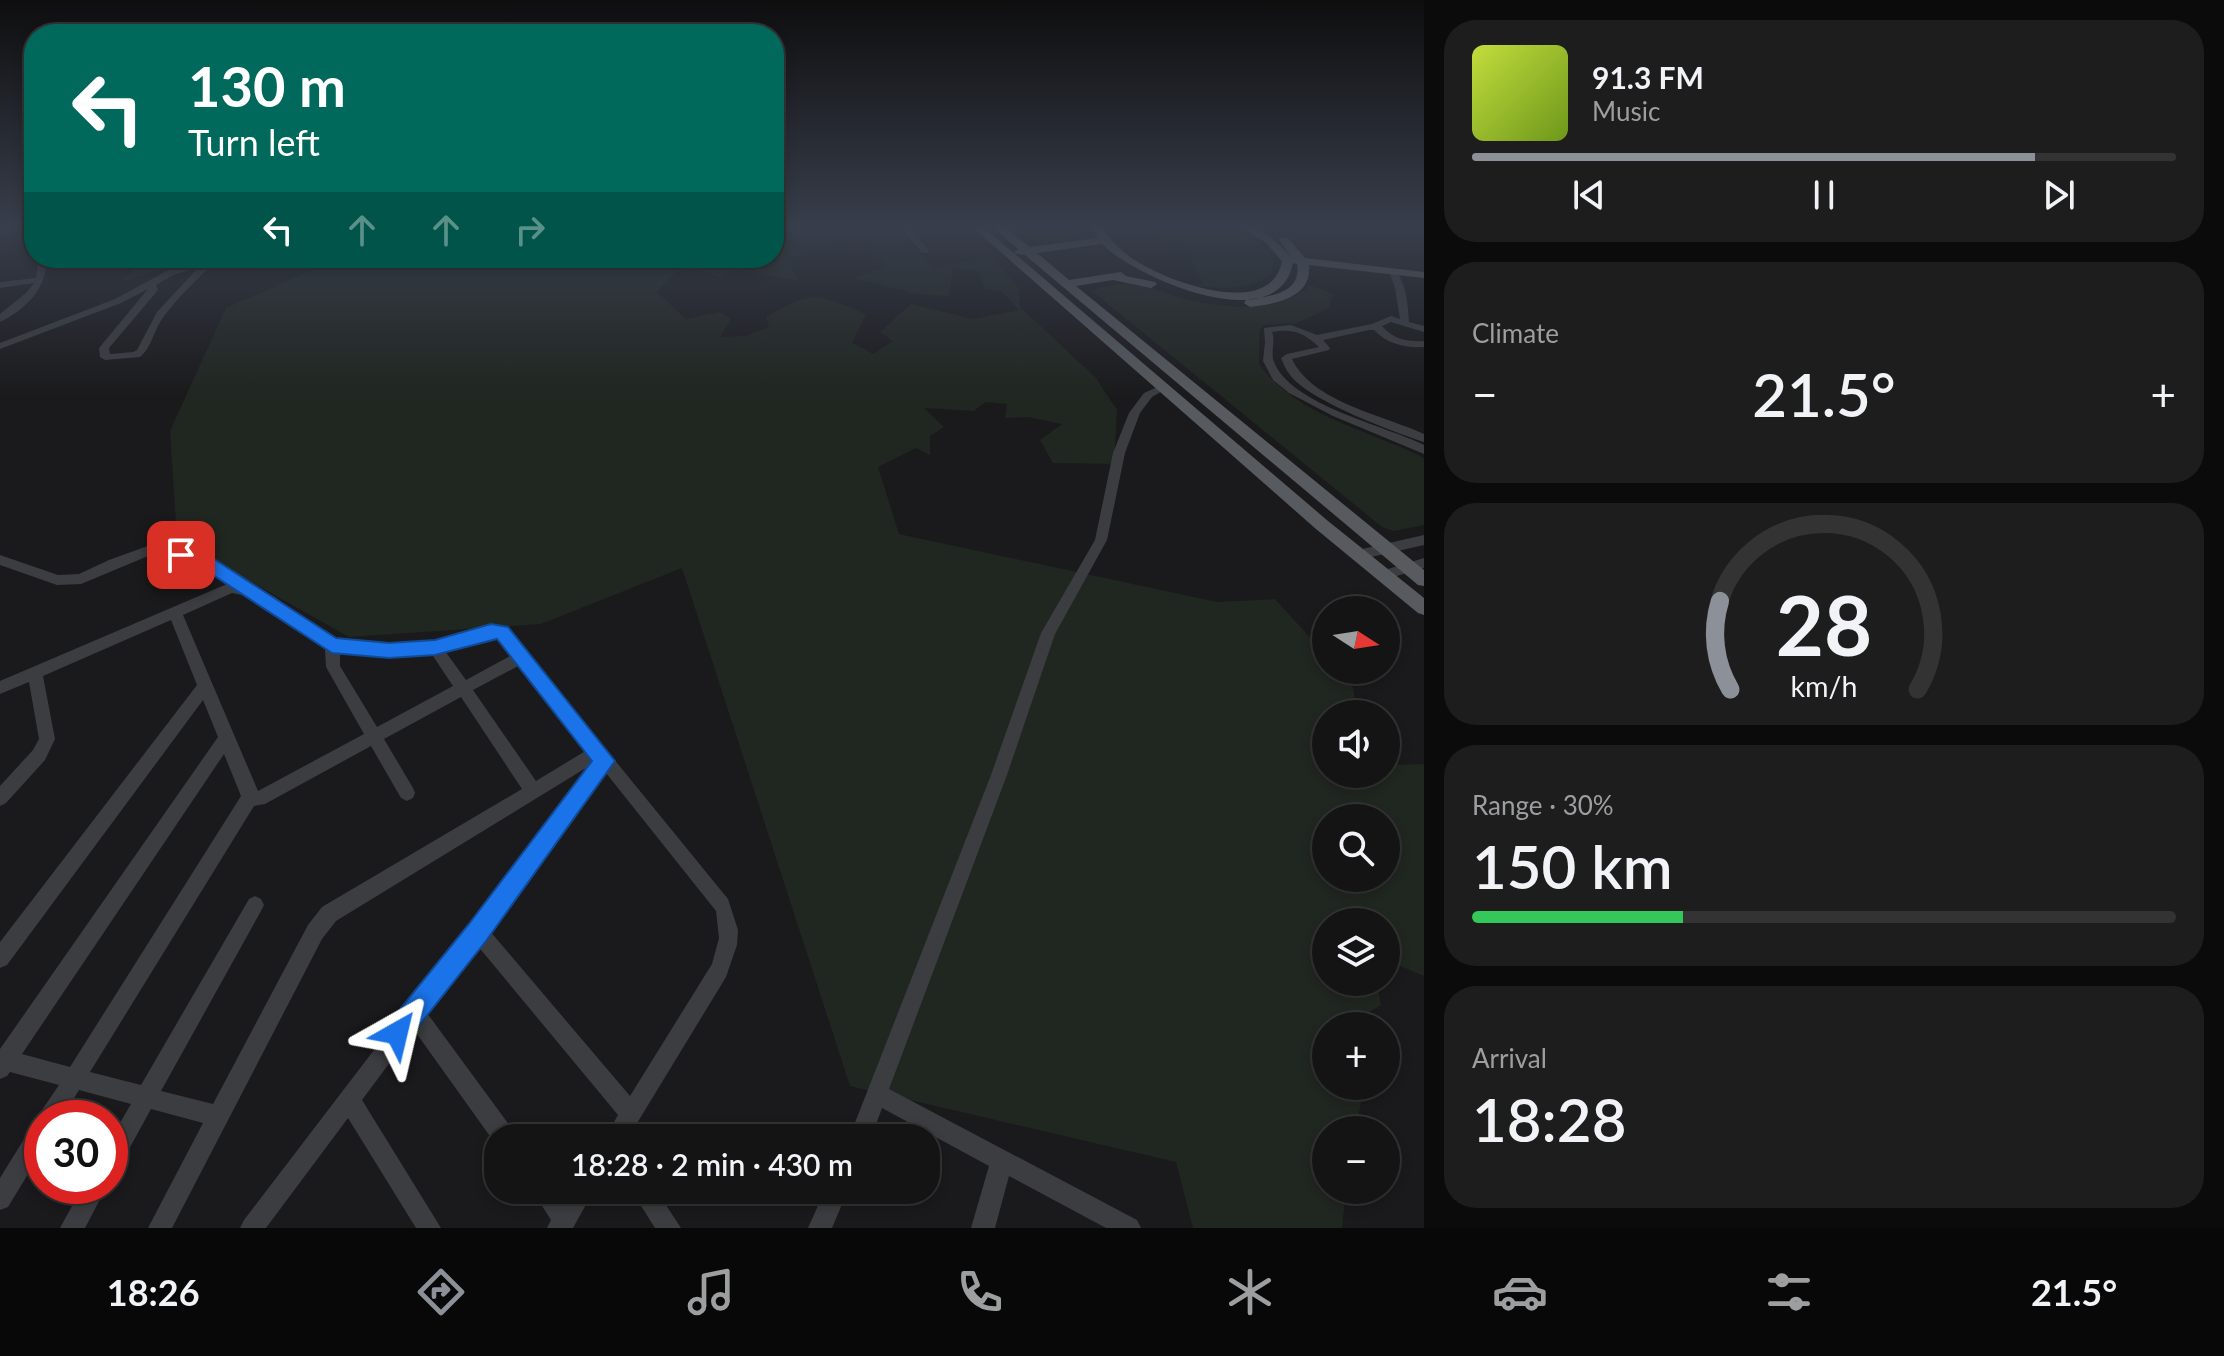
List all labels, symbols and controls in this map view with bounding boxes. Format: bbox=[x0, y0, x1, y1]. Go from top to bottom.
text: 130 m bbox=[188, 52, 346, 119]
icon: left bbox=[56, 56, 160, 160]
text: 91.3 FM bbox=[1592, 59, 1704, 95]
text: Music bbox=[1592, 95, 1660, 127]
text: Turn left bbox=[188, 120, 320, 164]
icon: previous bbox=[1567, 173, 1611, 217]
icon: pause bbox=[1802, 173, 1846, 217]
icon: next bbox=[2037, 173, 2081, 217]
icon: left bbox=[256, 208, 300, 252]
icon: ahead bbox=[340, 208, 384, 252]
icon: ahead bbox=[424, 208, 468, 252]
icon: right bbox=[508, 208, 552, 252]
text: Climate bbox=[1472, 317, 1559, 349]
text: 21.5° bbox=[1752, 358, 1896, 430]
text: − bbox=[1472, 368, 1498, 420]
text: + bbox=[2150, 368, 2176, 420]
pin bbox=[147, 521, 215, 589]
icon: arrive bbox=[159, 533, 203, 577]
text: 28 bbox=[1776, 574, 1872, 674]
north arrow bbox=[1312, 596, 1400, 684]
map controls bbox=[1312, 596, 1400, 1204]
text: km/h bbox=[1791, 669, 1857, 703]
button: sound bbox=[1312, 700, 1400, 788]
text: Range · 30% bbox=[1472, 789, 1614, 821]
button: search bbox=[1312, 804, 1400, 892]
text: 150 km bbox=[1472, 830, 1673, 902]
button: layers bbox=[1312, 908, 1400, 996]
position arrow bbox=[355, 991, 439, 1075]
button: + bbox=[1312, 1012, 1400, 1100]
text: Arrival bbox=[1472, 1042, 1547, 1074]
text: 18:28 bbox=[1472, 1083, 1626, 1155]
speed limit sign: 30 bbox=[24, 1100, 128, 1204]
button: − bbox=[1312, 1116, 1400, 1204]
text: 18:28 · 2 min · 430 m bbox=[571, 1146, 853, 1182]
icon: directions bbox=[413, 1264, 469, 1320]
icon: music bbox=[683, 1264, 739, 1320]
icon: phone bbox=[952, 1264, 1008, 1320]
icon: climate bbox=[1222, 1264, 1278, 1320]
icon: car bbox=[1492, 1264, 1548, 1320]
icon: filters bbox=[1761, 1264, 1817, 1320]
text: 18:26 bbox=[107, 1270, 200, 1314]
text: 21.5° bbox=[2031, 1270, 2117, 1314]

